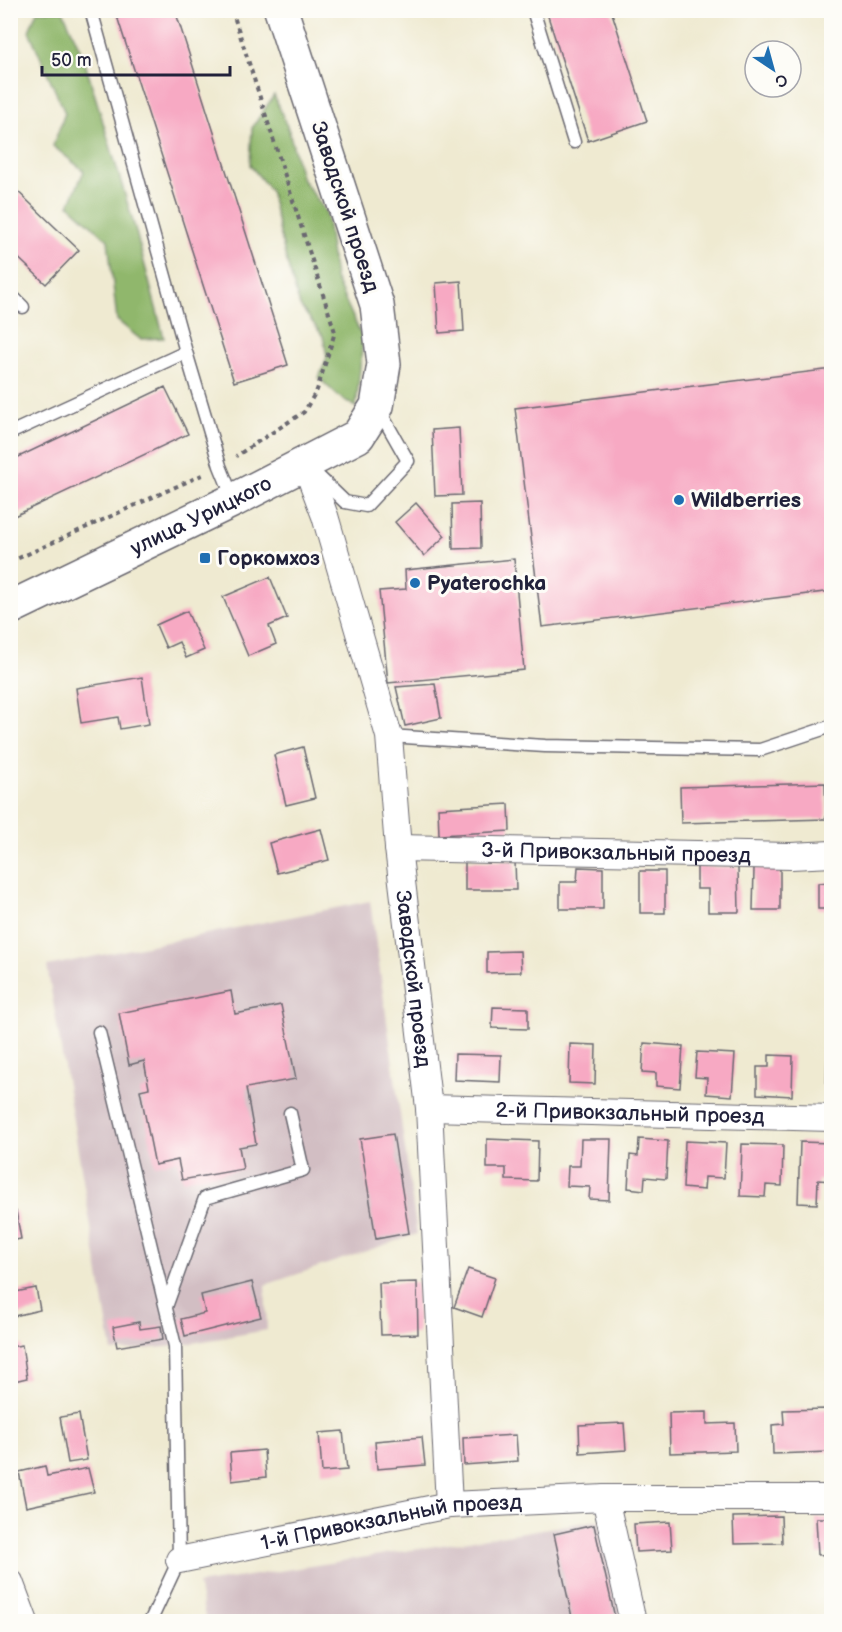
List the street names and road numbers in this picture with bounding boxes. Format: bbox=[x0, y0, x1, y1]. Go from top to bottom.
street label: Заводской проезд bbox=[306, 118, 384, 296]
street label: улица Урицкого bbox=[126, 470, 276, 561]
street label: 3-й Привокзальный проезд bbox=[481, 837, 751, 868]
street label: Заводской проезд bbox=[391, 889, 437, 1069]
street label: 2-й Привокзальный проезд bbox=[495, 1097, 765, 1129]
street label: 1-й Привокзальный проезд bbox=[258, 1489, 523, 1556]

